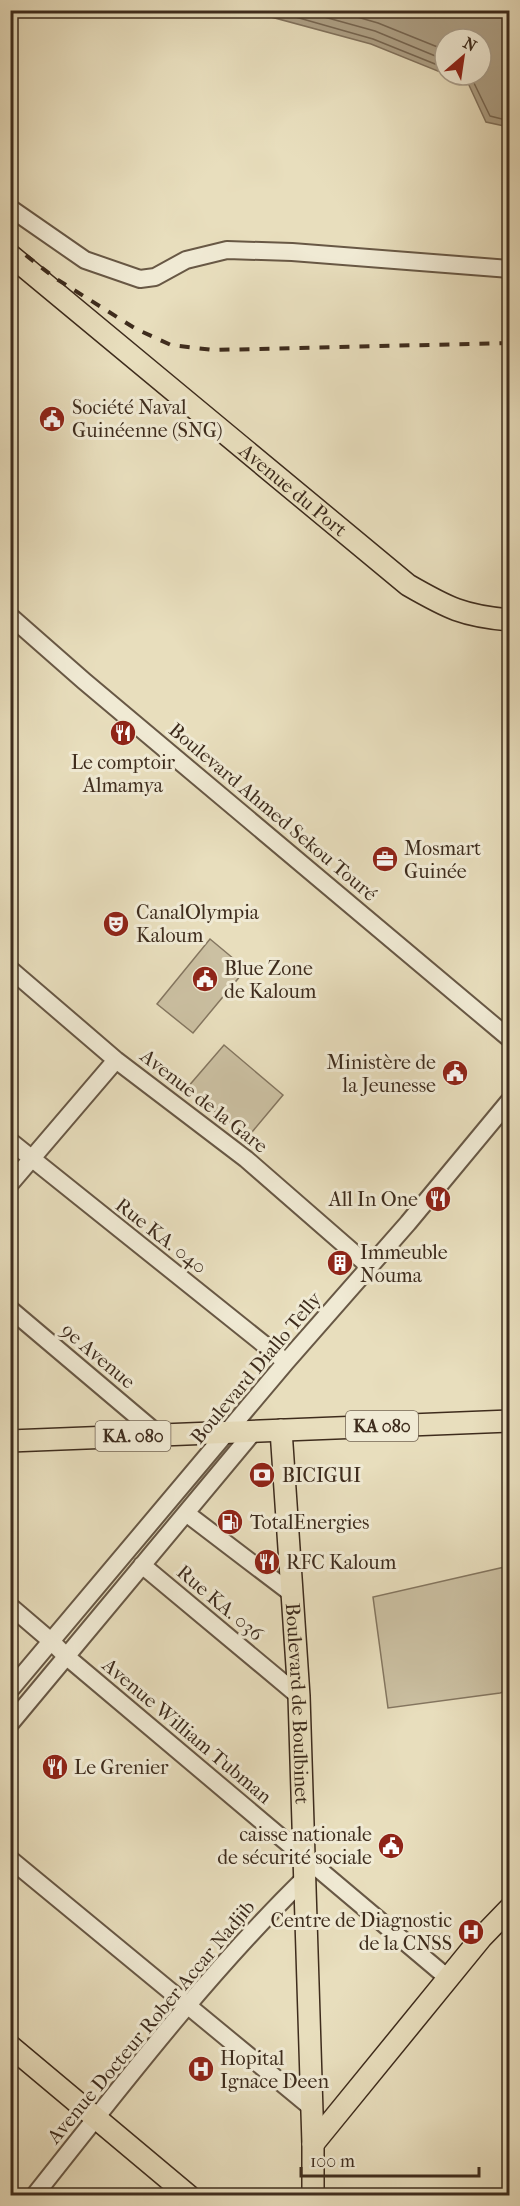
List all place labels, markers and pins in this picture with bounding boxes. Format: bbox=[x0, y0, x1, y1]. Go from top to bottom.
place label: Société Naval Guinéenne (SNG) bbox=[72, 396, 223, 442]
public building icon: Société Naval Guinéenne (SNG) bbox=[37, 404, 67, 434]
restaurant icon: Le comptoir Almamya bbox=[108, 718, 138, 748]
place label: Le comptoir Almamya bbox=[71, 751, 176, 797]
place label: Mosmart Guinée bbox=[404, 837, 481, 883]
office icon: Mosmart Guinée bbox=[370, 844, 400, 874]
place label: CanalOlympia Kaloum bbox=[136, 901, 260, 947]
theatre icon: CanalOlympia Kaloum bbox=[101, 909, 131, 939]
place label: Blue Zone de Kaloum bbox=[224, 957, 317, 1003]
public building icon: Blue Zone de Kaloum bbox=[190, 964, 220, 994]
place label: Ministère de la Jeunesse bbox=[327, 1051, 436, 1097]
public building icon: Ministère de la Jeunesse bbox=[440, 1058, 470, 1088]
restaurant icon: All In One bbox=[423, 1184, 453, 1214]
place label: All In One bbox=[328, 1188, 418, 1211]
place label: Immeuble Nouma bbox=[360, 1241, 448, 1287]
building icon: Immeuble Nouma bbox=[325, 1248, 355, 1278]
bank icon: BICIGUI bbox=[247, 1460, 277, 1490]
place label: BICIGUI bbox=[282, 1464, 361, 1487]
fuel station icon: TotalEnergies bbox=[215, 1507, 245, 1537]
place label: TotalEnergies bbox=[250, 1511, 369, 1534]
restaurant icon: RFC Kaloum bbox=[252, 1547, 282, 1577]
place label: RFC Kaloum bbox=[286, 1551, 397, 1574]
restaurant icon: Le Grenier bbox=[40, 1752, 70, 1782]
place label: Le Grenier bbox=[74, 1756, 169, 1779]
place label: caisse nationale de sécurité sociale bbox=[217, 1823, 372, 1869]
public building icon: caisse nationale de sécurité sociale bbox=[376, 1831, 406, 1861]
place label: Centre de Diagnostic de la CNSS bbox=[270, 1909, 452, 1955]
hospital icon: Centre de Diagnostic de la CNSS bbox=[456, 1917, 486, 1947]
place label: Hopital Ignace Deen bbox=[220, 2047, 329, 2093]
hospital icon: Hopital Ignace Deen bbox=[186, 2054, 216, 2084]

